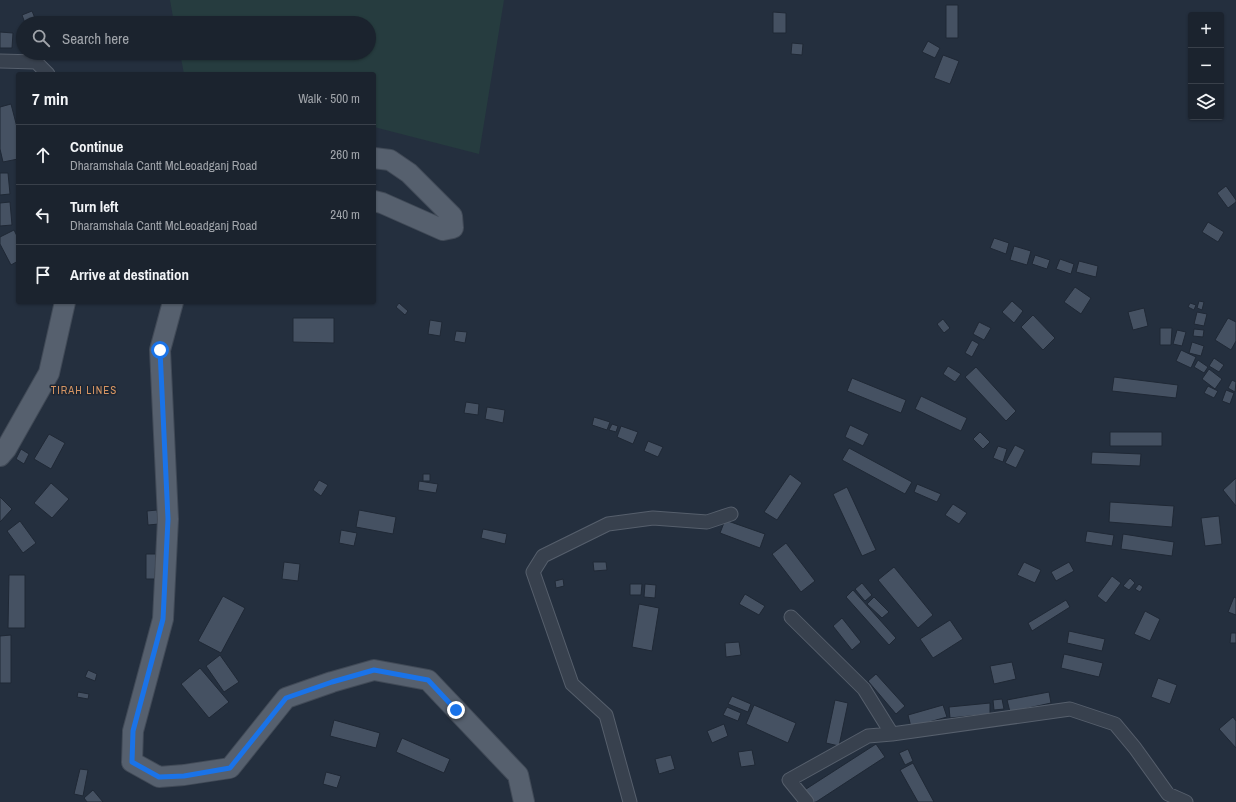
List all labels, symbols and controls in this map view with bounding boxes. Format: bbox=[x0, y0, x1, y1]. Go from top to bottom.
map controls bbox=[1188, 12, 1224, 120]
button: + bbox=[1188, 12, 1224, 48]
search box bbox=[16, 16, 376, 60]
icon: search bbox=[30, 27, 52, 49]
text: Search here bbox=[62, 28, 129, 49]
button: − bbox=[1188, 48, 1224, 84]
button: layers bbox=[1188, 84, 1224, 120]
text: 7 min bbox=[32, 87, 68, 110]
text: Walk · 500 m bbox=[298, 90, 360, 107]
text: Continue bbox=[70, 136, 123, 157]
icon: ahead bbox=[32, 144, 54, 166]
text: 260 m bbox=[330, 146, 360, 163]
text: Dharamshala Cantt McLeoadganj Road bbox=[70, 157, 257, 174]
text: Turn left bbox=[70, 196, 118, 217]
icon: left bbox=[32, 204, 54, 226]
text: 240 m bbox=[330, 206, 360, 223]
text: Dharamshala Cantt McLeoadganj Road bbox=[70, 217, 257, 234]
icon: arrive bbox=[32, 264, 54, 286]
text: Arrive at destination bbox=[70, 264, 189, 285]
route start bbox=[151, 341, 169, 359]
district label: TIRAH LINES bbox=[51, 383, 117, 397]
route end bbox=[447, 701, 465, 719]

